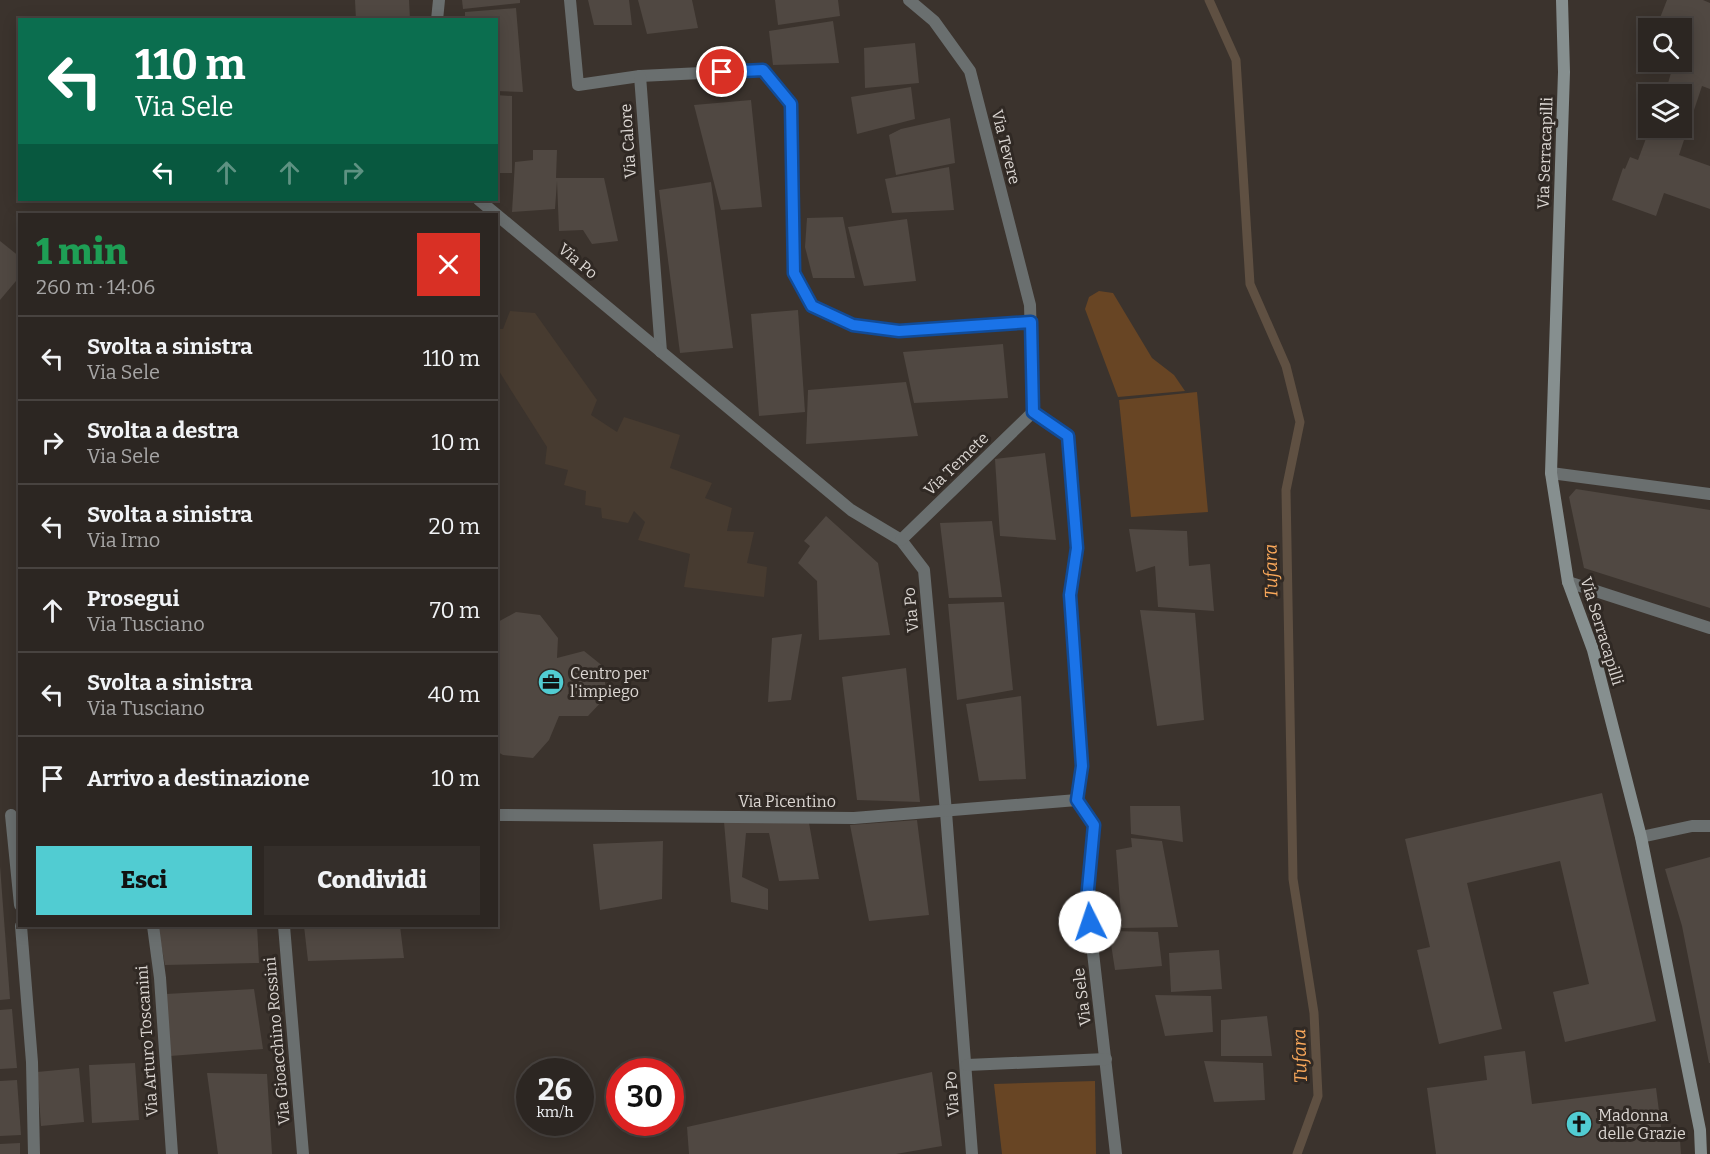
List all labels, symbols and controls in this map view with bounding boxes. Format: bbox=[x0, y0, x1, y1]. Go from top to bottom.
map controls bbox=[1638, 18, 1692, 138]
button: search bbox=[1638, 18, 1692, 72]
text: 110 m bbox=[135, 40, 246, 90]
icon: left bbox=[36, 42, 114, 120]
pin bbox=[696, 46, 747, 97]
icon: arrive bbox=[705, 55, 738, 88]
button: layers bbox=[1638, 84, 1692, 138]
text: Via Sele bbox=[135, 91, 234, 123]
street label: Via Serracapilli bbox=[1534, 96, 1556, 209]
street label: Via Calore bbox=[616, 103, 640, 179]
street label: Via Tevere bbox=[988, 108, 1024, 186]
icon: left bbox=[147, 156, 180, 189]
icon: ahead bbox=[210, 156, 243, 189]
icon: ahead bbox=[273, 156, 306, 189]
icon: right bbox=[336, 156, 369, 189]
text: 1 min bbox=[36, 230, 128, 274]
button: close bbox=[417, 233, 480, 296]
street label: Via Po bbox=[555, 239, 601, 283]
text: 260 m · 14:06 bbox=[36, 275, 155, 299]
text: Svolta a sinistra bbox=[87, 333, 253, 360]
icon: left bbox=[36, 342, 69, 375]
text: 110 m bbox=[423, 345, 480, 372]
text: Via Sele bbox=[87, 360, 160, 384]
text: Svolta a destra bbox=[87, 417, 239, 444]
icon: right bbox=[36, 426, 69, 459]
street label: Via Temete bbox=[920, 428, 992, 500]
text: 10 m bbox=[432, 429, 480, 456]
text: Via Sele bbox=[87, 444, 160, 468]
text: Svolta a sinistra bbox=[87, 501, 253, 528]
icon: left bbox=[36, 510, 69, 543]
text: 20 m bbox=[429, 513, 480, 540]
text: Via Irno bbox=[87, 528, 160, 552]
water label: Tufara bbox=[1260, 543, 1282, 599]
street label: Via Serracapilli bbox=[1577, 575, 1628, 688]
text: Prosegui bbox=[87, 585, 179, 612]
street label: Via Po bbox=[900, 587, 922, 633]
icon: ahead bbox=[36, 594, 69, 627]
text: 70 m bbox=[430, 597, 480, 624]
text: Via Tusciano bbox=[87, 612, 205, 636]
place label: Centro per l'impiego bbox=[570, 664, 649, 701]
office icon: Centro per l'impiego bbox=[536, 667, 566, 697]
text: Svolta a sinistra bbox=[87, 669, 253, 696]
icon: left bbox=[36, 678, 69, 711]
text: 40 m bbox=[428, 681, 480, 708]
text: Via Tusciano bbox=[87, 696, 205, 720]
icon: arrive bbox=[36, 762, 69, 795]
text: Arrivo a destinazione bbox=[87, 765, 310, 792]
text: 10 m bbox=[432, 765, 480, 792]
street label: Via Picentino bbox=[738, 792, 836, 811]
button: Esci bbox=[36, 846, 252, 915]
button: Condividi bbox=[264, 846, 480, 915]
position arrow bbox=[1058, 890, 1122, 954]
street label: Via Gioacchino Rossini bbox=[260, 956, 294, 1126]
street label: Via Arturo Toscanini bbox=[132, 964, 162, 1117]
street label: Via Sele bbox=[1069, 967, 1095, 1027]
water label: Tufara bbox=[1288, 1028, 1312, 1084]
speed limit sign: 30 bbox=[606, 1058, 684, 1136]
street label: Via Po bbox=[941, 1071, 963, 1117]
text: 26 bbox=[538, 1072, 572, 1108]
text: km/h bbox=[536, 1103, 574, 1121]
place label: Madonna delle Grazie bbox=[1598, 1106, 1686, 1143]
church icon: Madonna delle Grazie bbox=[1564, 1109, 1594, 1139]

